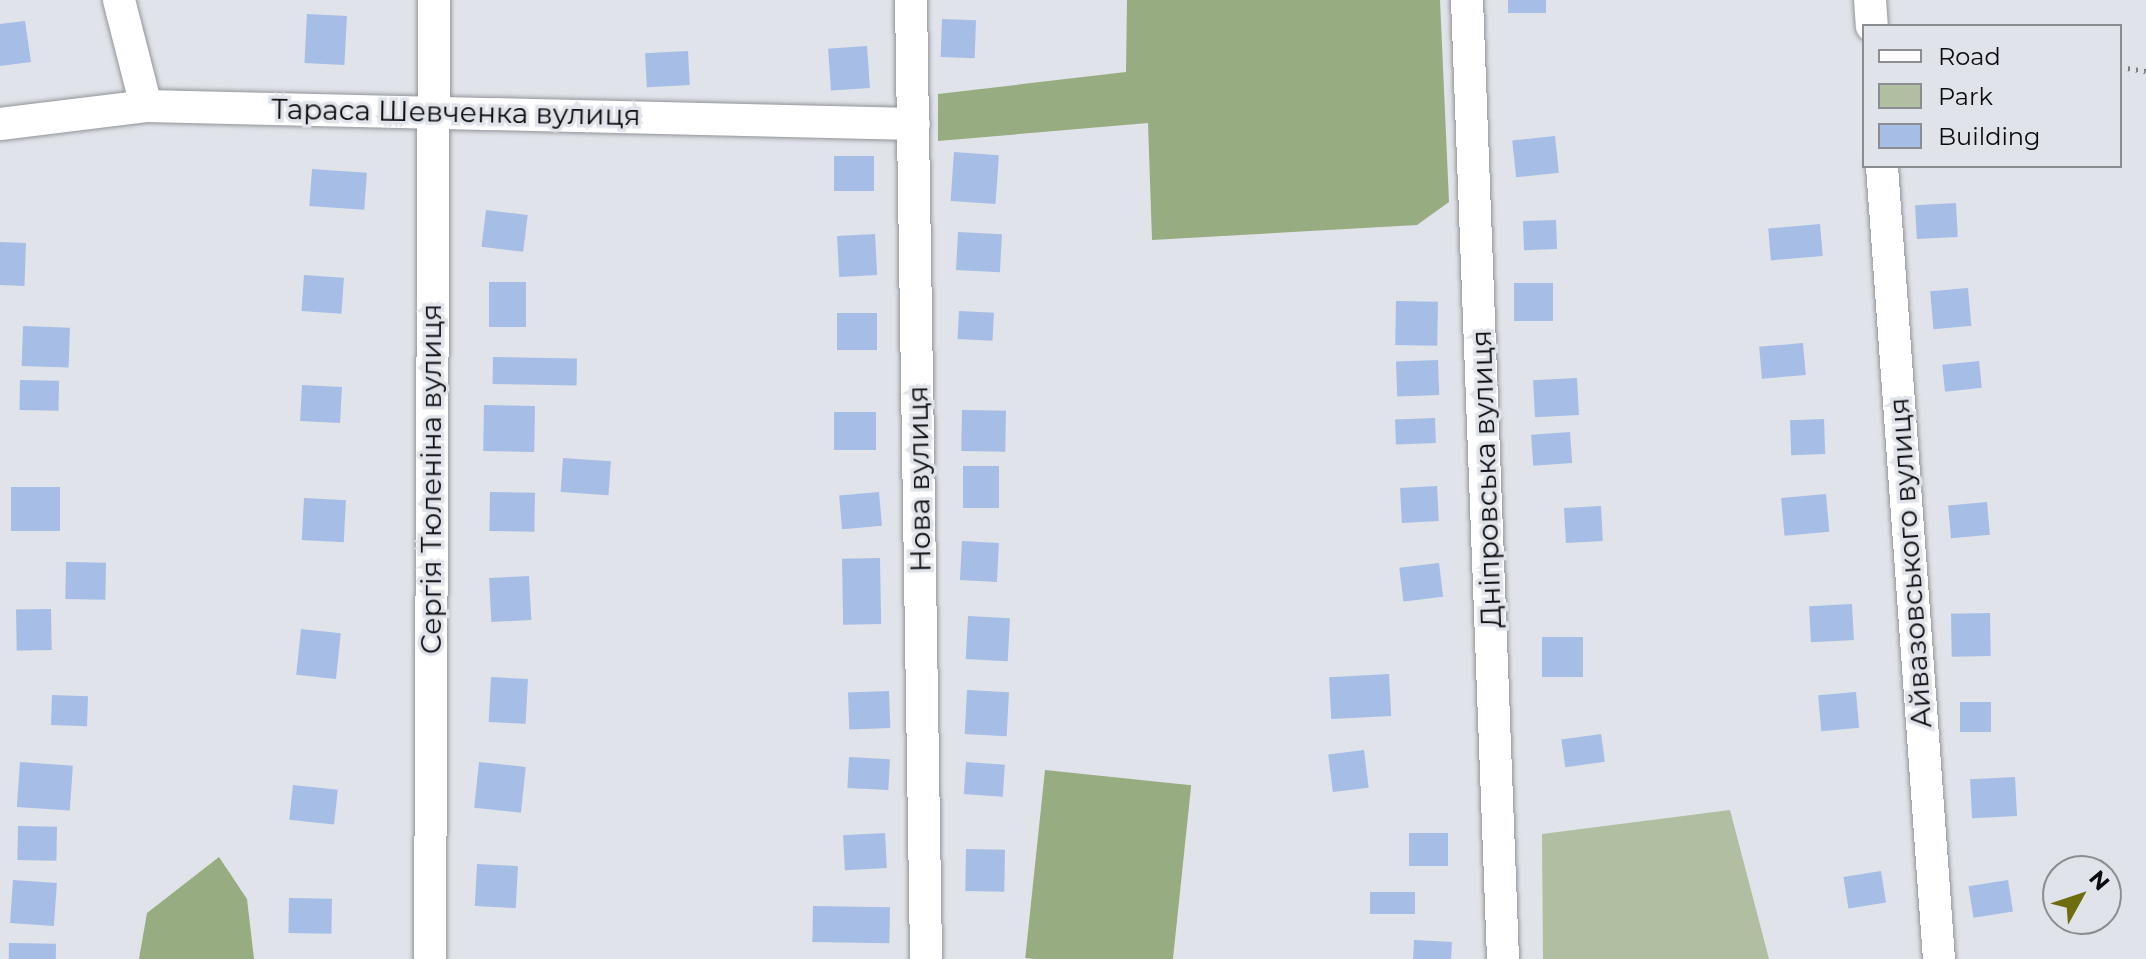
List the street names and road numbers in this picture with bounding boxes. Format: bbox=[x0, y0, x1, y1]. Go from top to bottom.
street label: Тараса Шевченка вулиця bbox=[271, 92, 641, 132]
street label: Сергія Тюленіна вулиця bbox=[414, 304, 448, 654]
street label: Дніпровська вулиця bbox=[1464, 330, 1508, 628]
street label: Нова вулиця bbox=[901, 385, 937, 573]
street label: Айвазовського вулиця bbox=[1882, 397, 1938, 729]

